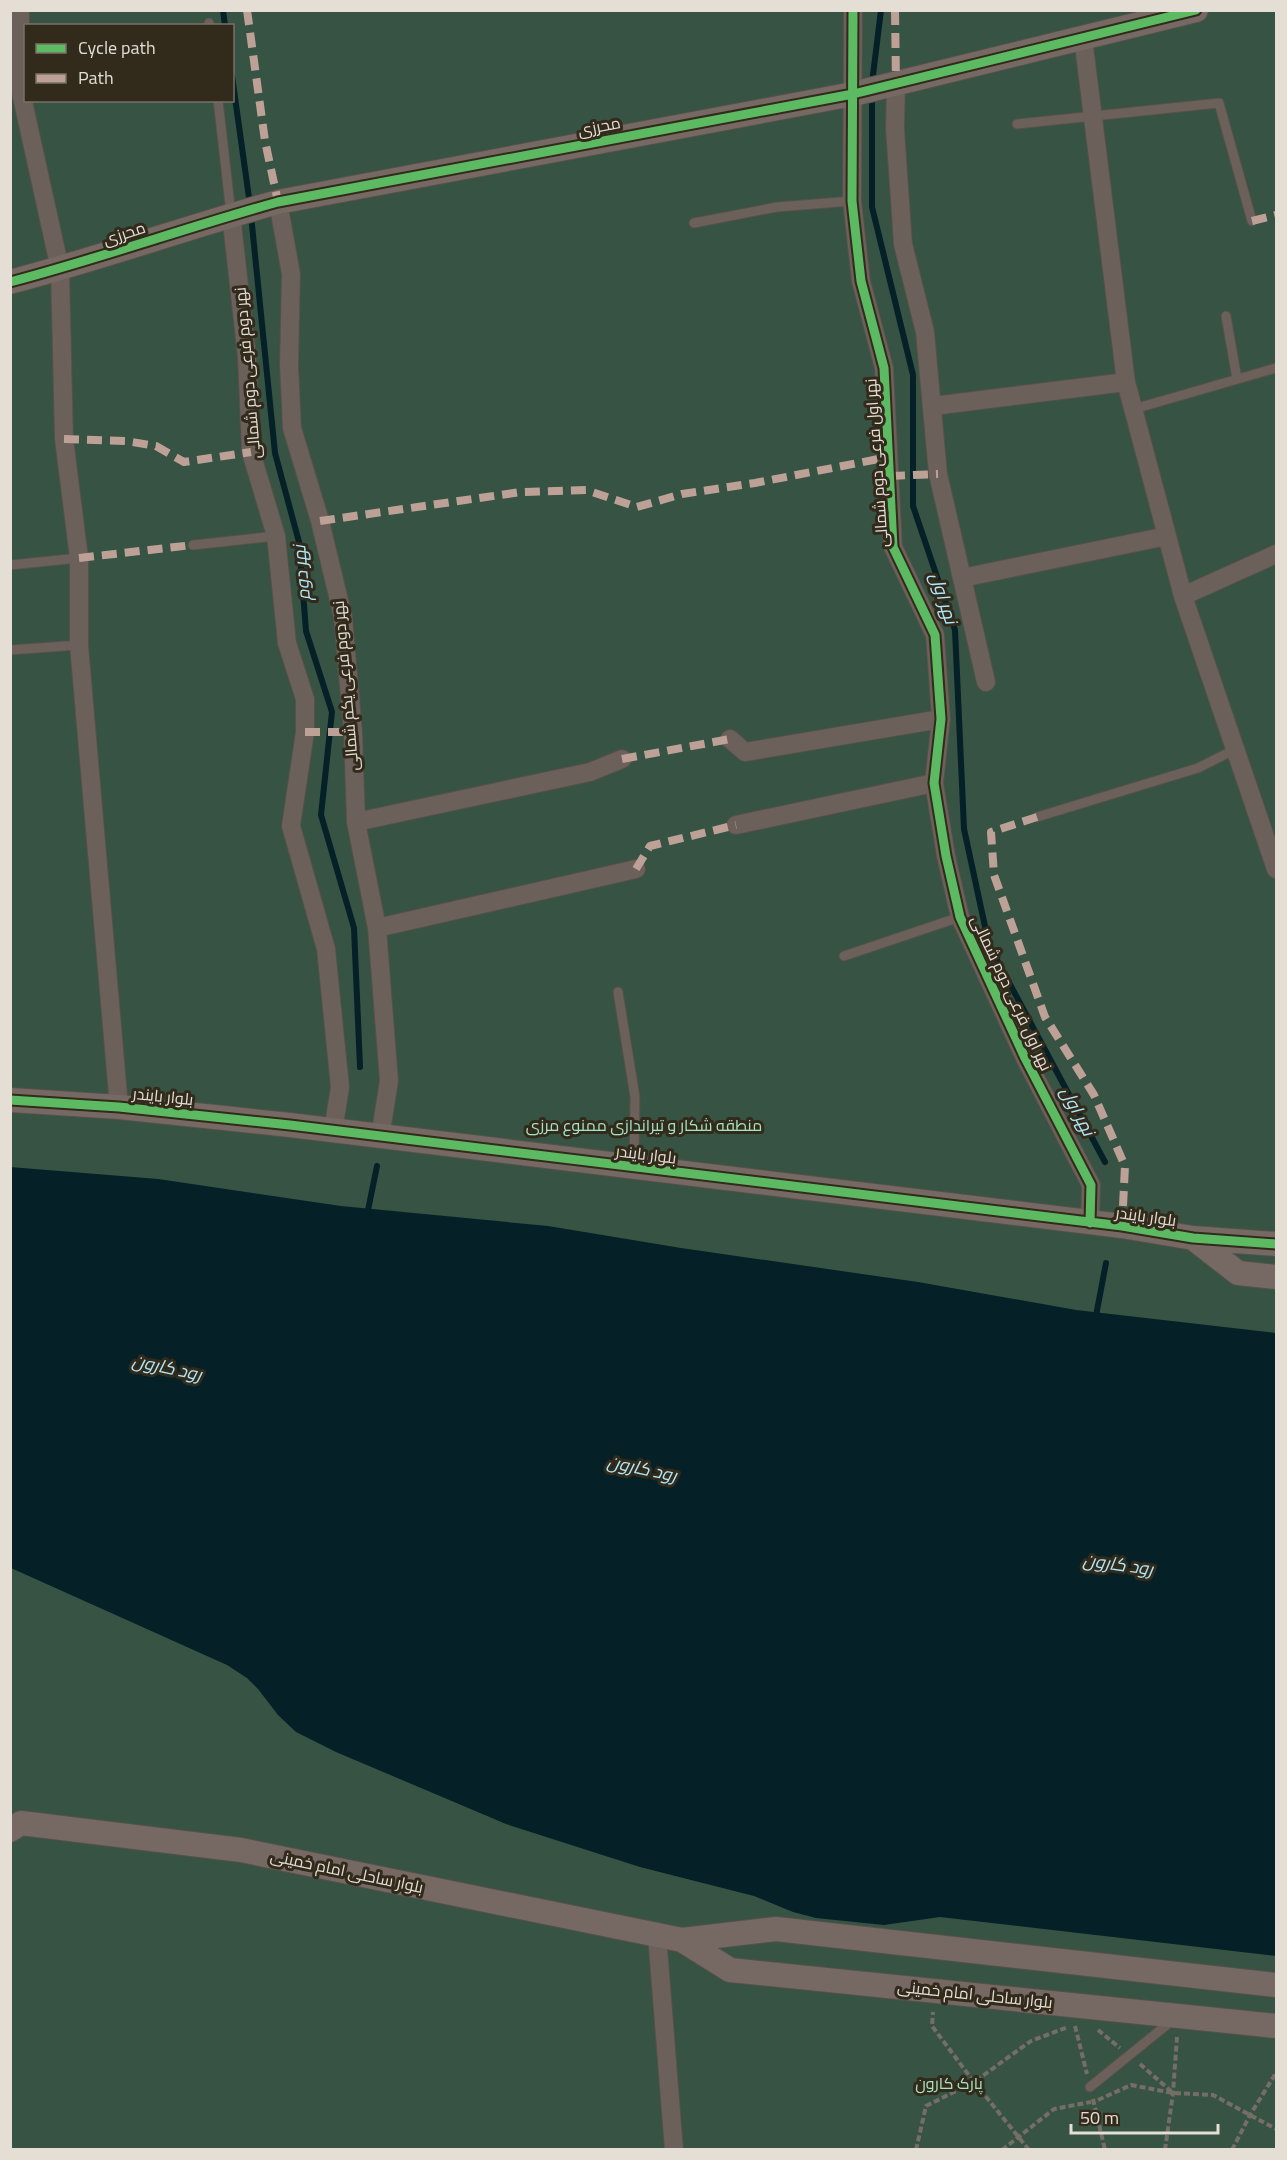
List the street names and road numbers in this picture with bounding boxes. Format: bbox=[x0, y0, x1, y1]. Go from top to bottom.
street label: محرزی bbox=[575, 110, 623, 142]
street label: محرزی bbox=[100, 215, 148, 251]
street label: نهر دوم فرعی دوم شمالی bbox=[228, 286, 266, 460]
street label: نهر اول فرعی دوم شمالی bbox=[858, 378, 894, 548]
street label: نهر دوم فرعی یکم شمالی bbox=[326, 600, 364, 772]
street label: نهر اول فرعی دوم شمالی bbox=[965, 911, 1059, 1075]
street label: بلوار بایندر bbox=[130, 1081, 195, 1111]
street label: بلوار بایندر bbox=[613, 1138, 678, 1170]
street label: بلوار بایندر bbox=[1113, 1200, 1178, 1232]
street label: بلوار ساحلی امام خمینی bbox=[268, 1843, 426, 1899]
street label: بلوار ساحلی امام خمینی bbox=[896, 1974, 1054, 2014]

